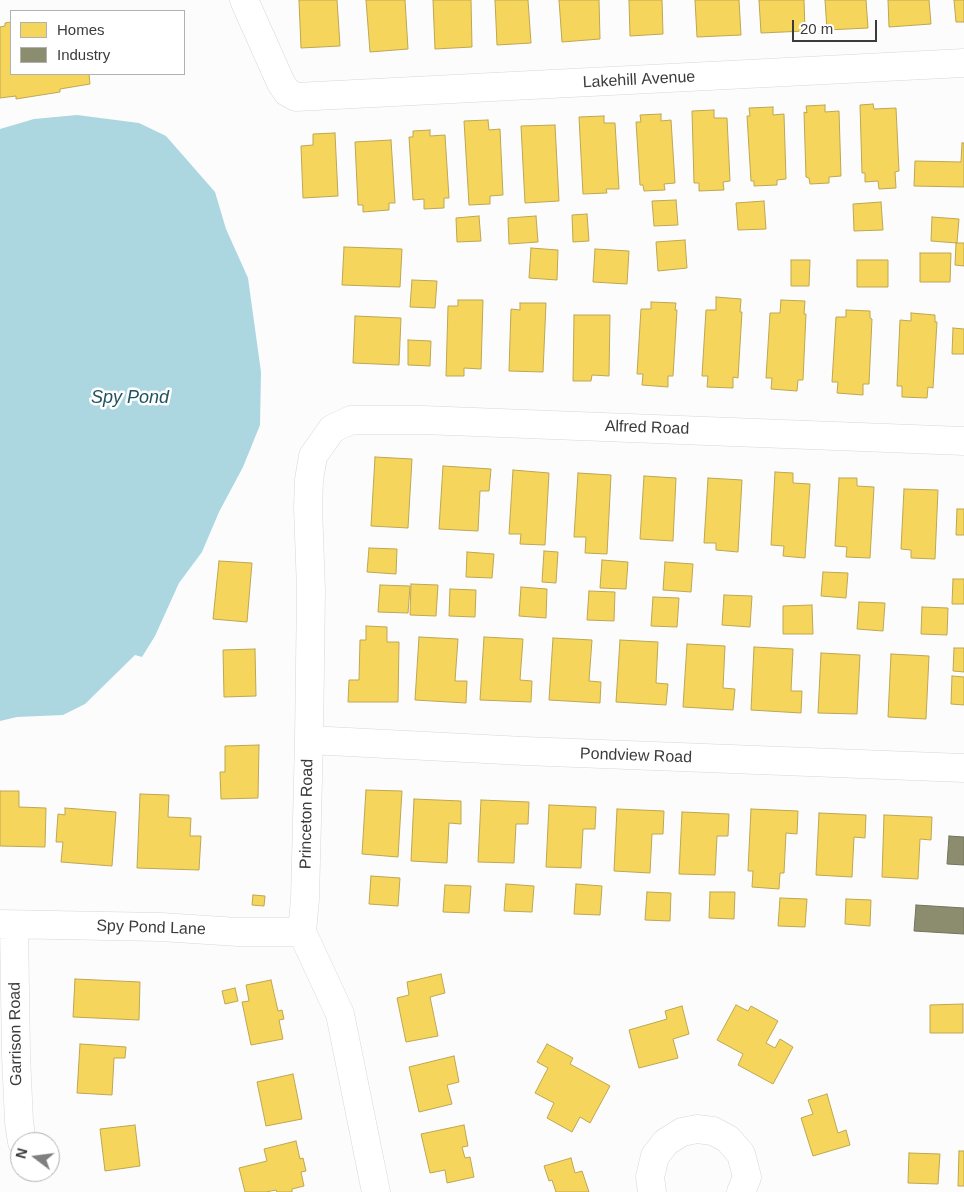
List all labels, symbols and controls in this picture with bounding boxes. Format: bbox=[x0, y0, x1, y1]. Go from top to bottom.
legend bbox=[10, 10, 185, 75]
scale bar bbox=[794, 10, 879, 42]
text: 20 m bbox=[800, 20, 833, 37]
text: Homes bbox=[57, 21, 105, 38]
text: Industry bbox=[57, 46, 110, 63]
street label: Lakehill Avenue bbox=[582, 67, 696, 93]
water label: Spy Pond bbox=[91, 387, 169, 409]
street label: Alfred Road bbox=[604, 417, 690, 439]
street label: Pondview Road bbox=[580, 744, 692, 768]
street label: Princeton Road bbox=[296, 759, 318, 869]
street label: Spy Pond Lane bbox=[96, 916, 206, 940]
street label: Garrison Road bbox=[5, 982, 27, 1086]
north arrow bbox=[10, 1132, 60, 1182]
text: N bbox=[12, 1146, 31, 1160]

